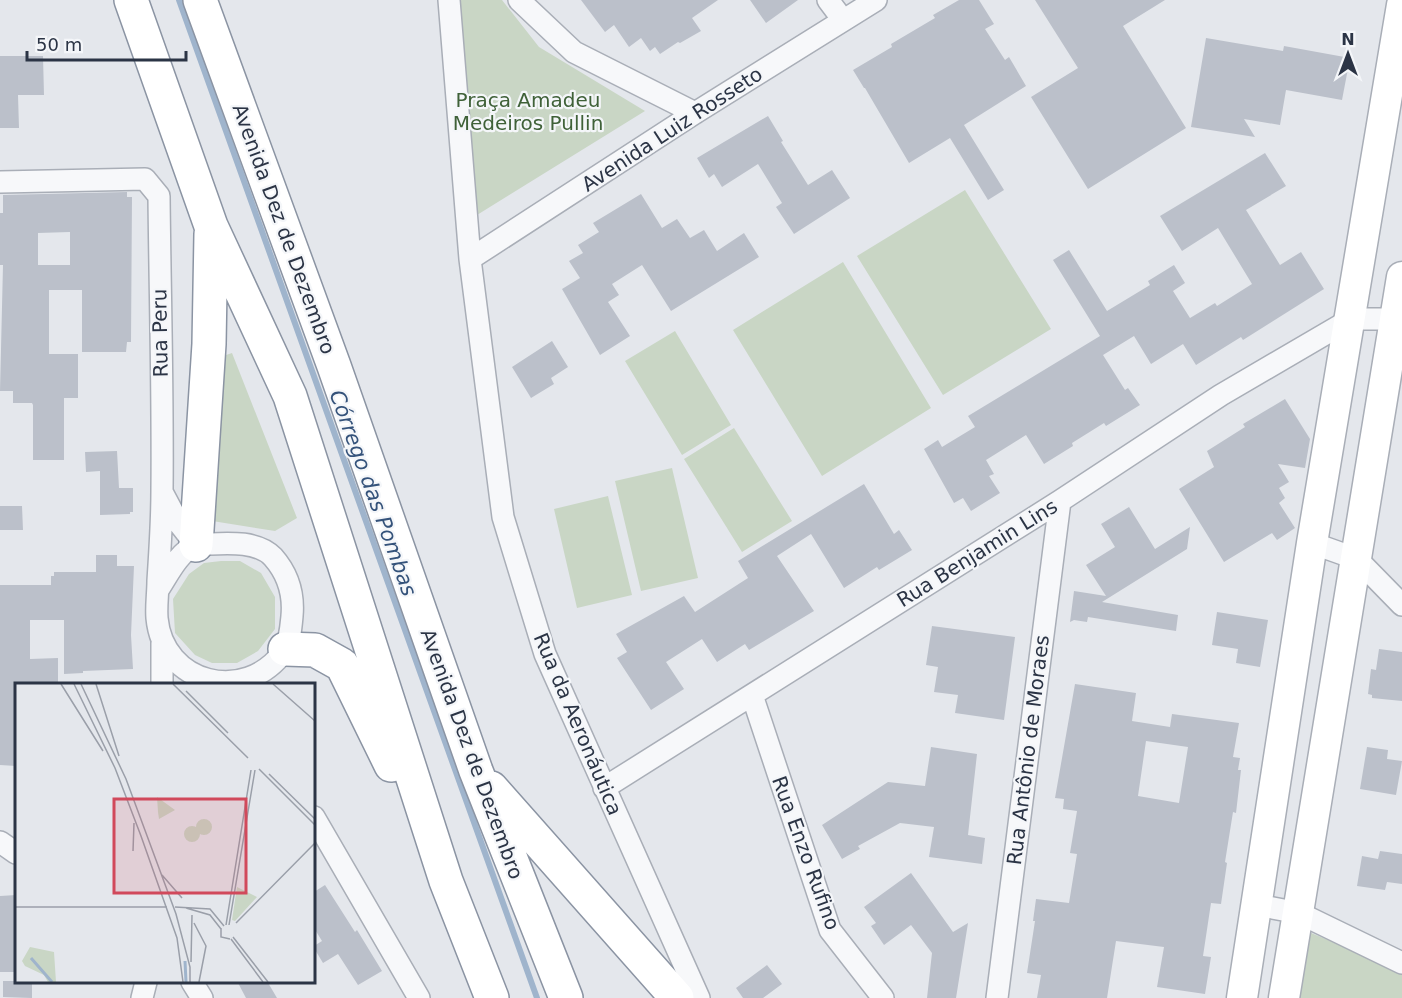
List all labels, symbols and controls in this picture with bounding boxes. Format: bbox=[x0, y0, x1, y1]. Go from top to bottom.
scale bar bbox=[27, 24, 186, 62]
north arrow bbox=[1318, 24, 1378, 84]
text: N bbox=[1341, 30, 1355, 49]
text: 50 m bbox=[36, 34, 82, 55]
street label: Avenida Luiz Rosseto bbox=[577, 62, 767, 196]
park label: Praça Amadeu Medeiros Pullin bbox=[453, 88, 603, 135]
street label: Avenida Dez de Dezembro bbox=[227, 100, 341, 358]
street label: Rua Peru bbox=[147, 288, 173, 378]
water label: Córrego das Pombas bbox=[325, 387, 421, 599]
street label: Rua Benjamin Lins bbox=[892, 494, 1062, 612]
street label: Avenida Dez de Dezembro bbox=[415, 625, 529, 883]
street label: Rua da Aeronáutica bbox=[529, 629, 627, 819]
street label: Rua Antônio de Moraes bbox=[1002, 634, 1054, 866]
inset map bbox=[15, 683, 315, 983]
street label: Rua Enzo Rufino bbox=[767, 773, 845, 933]

